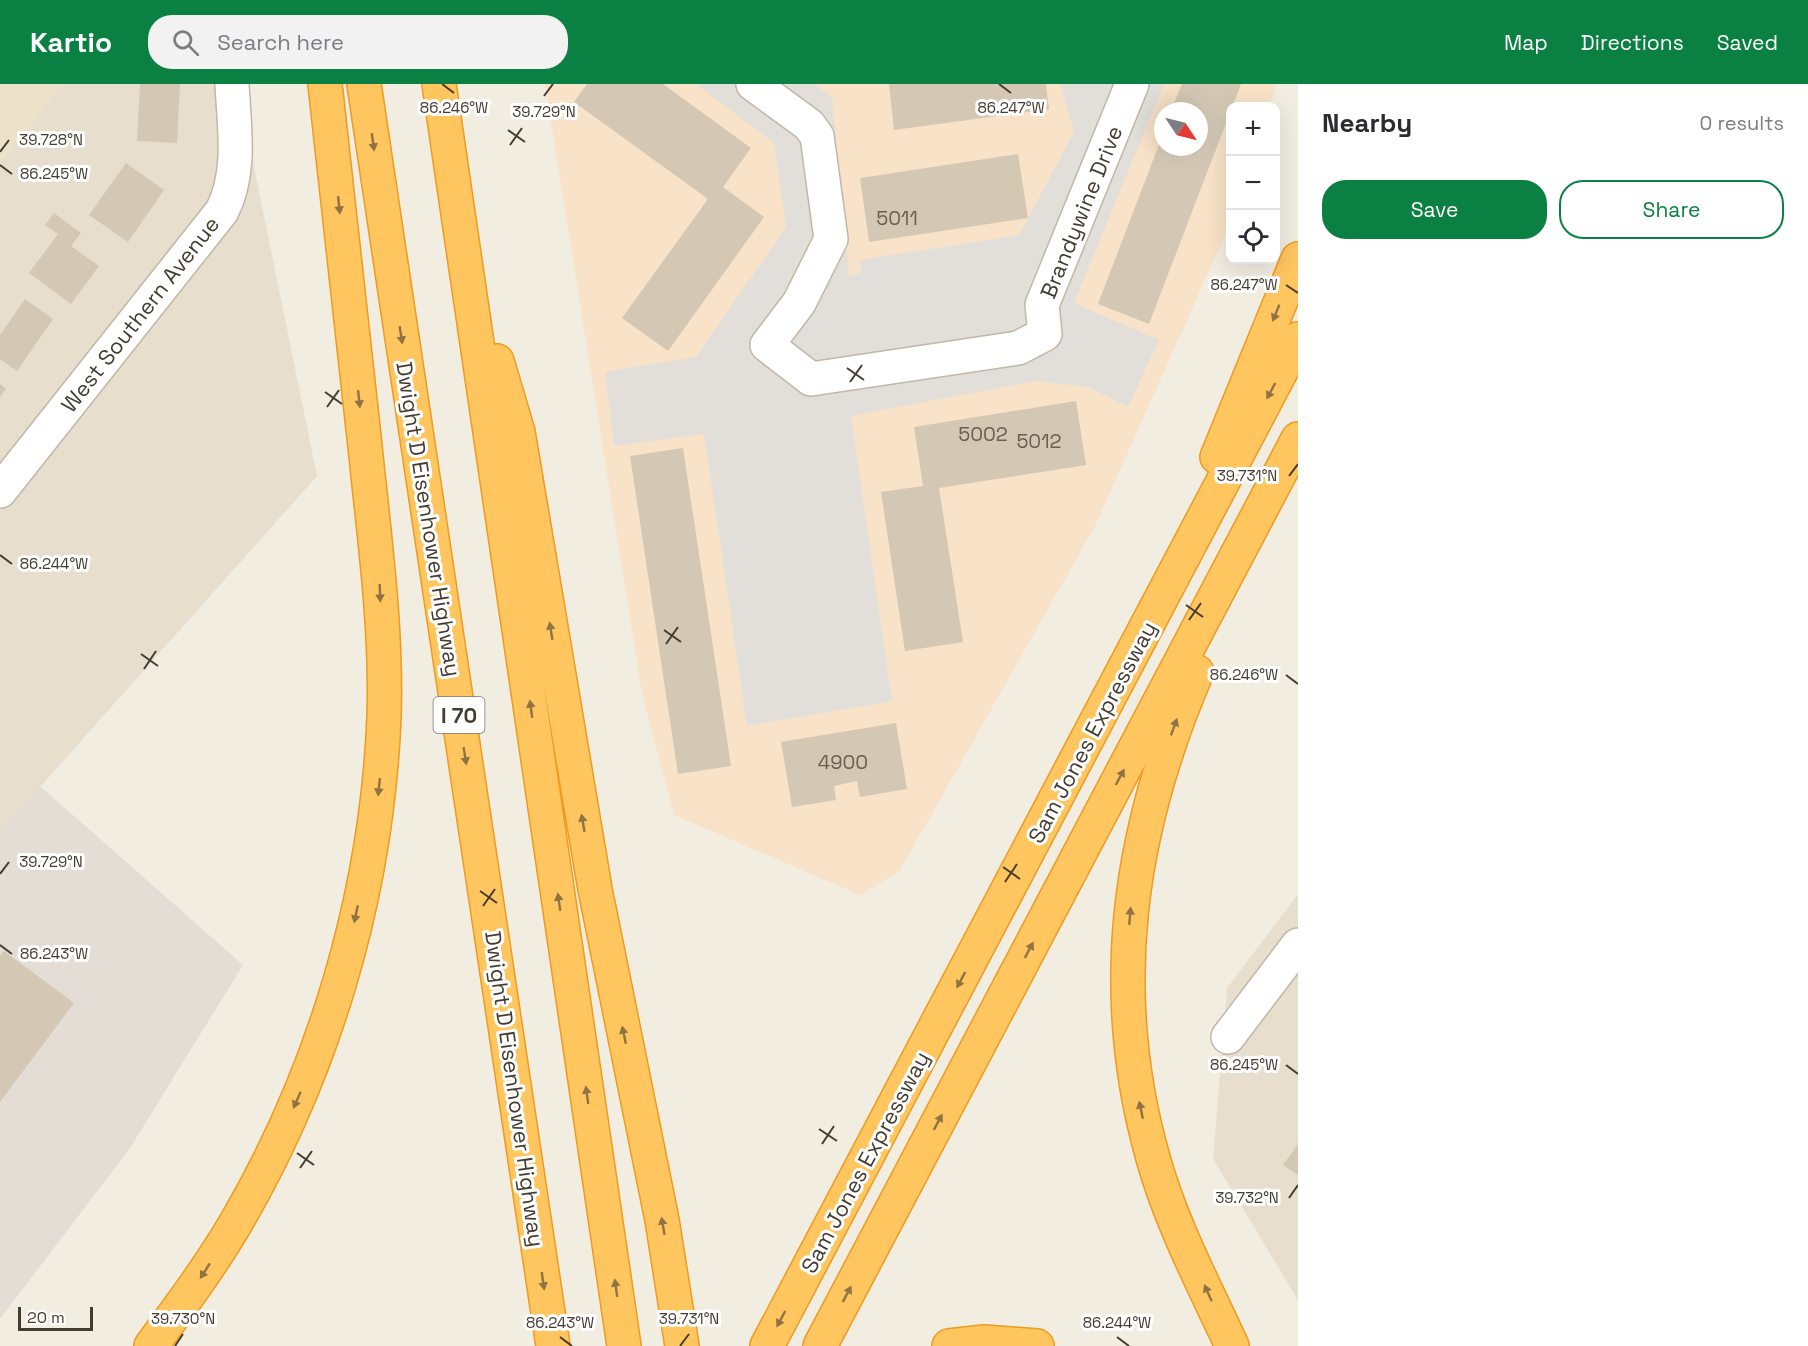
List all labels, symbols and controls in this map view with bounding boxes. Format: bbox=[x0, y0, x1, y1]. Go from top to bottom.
search box bbox=[148, 15, 568, 69]
text: Kartio bbox=[30, 24, 112, 60]
icon: search bbox=[169, 26, 202, 59]
text: Search here bbox=[217, 28, 344, 56]
text: Map bbox=[1504, 29, 1548, 56]
text: Directions bbox=[1581, 29, 1684, 56]
text: Saved bbox=[1717, 29, 1778, 56]
text: 86.246°W bbox=[420, 98, 488, 117]
text: 86.247°W bbox=[977, 98, 1045, 117]
text: 39.729°N bbox=[512, 102, 576, 121]
north arrow bbox=[1154, 102, 1208, 156]
map controls bbox=[1226, 102, 1280, 264]
button: + bbox=[1226, 102, 1280, 156]
text: Nearby bbox=[1322, 106, 1412, 140]
text: 0 results bbox=[1700, 110, 1784, 136]
street label: Brandywine Drive bbox=[1034, 121, 1128, 303]
text: 39.728°N bbox=[19, 130, 83, 149]
one-way arrow bbox=[368, 132, 377, 151]
button: − bbox=[1226, 156, 1280, 210]
text: 86.245°W bbox=[20, 164, 88, 183]
button: Save bbox=[1322, 180, 1547, 239]
button: Share bbox=[1559, 180, 1784, 239]
one-way arrow bbox=[334, 195, 343, 214]
house number: 5011 bbox=[876, 205, 918, 231]
street label: West Southern Avenue bbox=[55, 210, 225, 418]
button: locate bbox=[1226, 210, 1280, 264]
text: 86.247°W bbox=[1210, 275, 1278, 294]
one-way arrow bbox=[1271, 304, 1280, 322]
one-way arrow bbox=[397, 325, 406, 344]
street label: Dwight D Eisenhower Highway bbox=[390, 359, 468, 679]
one-way arrow bbox=[1266, 383, 1276, 400]
one-way arrow bbox=[355, 389, 364, 408]
house number: 5002 bbox=[958, 421, 1008, 447]
house number: 5012 bbox=[1016, 428, 1062, 454]
text: 39.731°N bbox=[1217, 466, 1277, 485]
text: 86.244°W bbox=[20, 554, 88, 573]
one-way arrow bbox=[375, 583, 384, 602]
street label: Sam Jones Expressway bbox=[1022, 616, 1162, 848]
one-way arrow bbox=[546, 621, 555, 640]
text: 86.246°W bbox=[1210, 665, 1278, 684]
road number: I 70 bbox=[434, 697, 484, 733]
one-way arrow bbox=[526, 700, 535, 719]
one-way arrow bbox=[1170, 718, 1180, 736]
one-way arrow bbox=[460, 747, 469, 766]
house number: 4900 bbox=[818, 749, 868, 775]
one-way arrow bbox=[1115, 768, 1125, 785]
one-way arrow bbox=[374, 778, 383, 797]
one-way arrow bbox=[579, 813, 588, 832]
text: 39.729°N bbox=[19, 852, 83, 871]
one-way arrow bbox=[555, 893, 564, 912]
one-way arrow bbox=[351, 905, 360, 924]
one-way arrow bbox=[1125, 906, 1134, 925]
street label: Dwight D Eisenhower Highway bbox=[479, 929, 551, 1249]
one-way arrow bbox=[1025, 941, 1034, 958]
text: 86.243°W bbox=[20, 944, 88, 963]
one-way arrow bbox=[956, 972, 966, 989]
one-way arrow bbox=[619, 1025, 628, 1044]
street label: Sam Jones Expressway bbox=[795, 1046, 935, 1278]
text: 86.245°W bbox=[1210, 1055, 1278, 1074]
one-way arrow bbox=[583, 1086, 592, 1105]
one-way arrow bbox=[292, 1091, 302, 1109]
one-way arrow bbox=[1136, 1101, 1146, 1119]
one-way arrow bbox=[933, 1113, 943, 1130]
text: 39.732°N bbox=[1215, 1188, 1279, 1207]
one-way arrow bbox=[658, 1216, 667, 1235]
one-way arrow bbox=[200, 1263, 211, 1279]
one-way arrow bbox=[539, 1272, 548, 1291]
one-way arrow bbox=[611, 1279, 620, 1298]
one-way arrow bbox=[1203, 1284, 1212, 1301]
one-way arrow bbox=[842, 1286, 852, 1303]
scale bar bbox=[18, 1304, 93, 1332]
text: 20 m bbox=[27, 1307, 65, 1328]
text: 39.730°N bbox=[151, 1309, 215, 1328]
text: 39.731°N bbox=[659, 1309, 719, 1328]
one-way arrow bbox=[776, 1311, 786, 1328]
text: 86.243°W bbox=[526, 1313, 594, 1332]
text: 86.244°W bbox=[1083, 1313, 1151, 1332]

